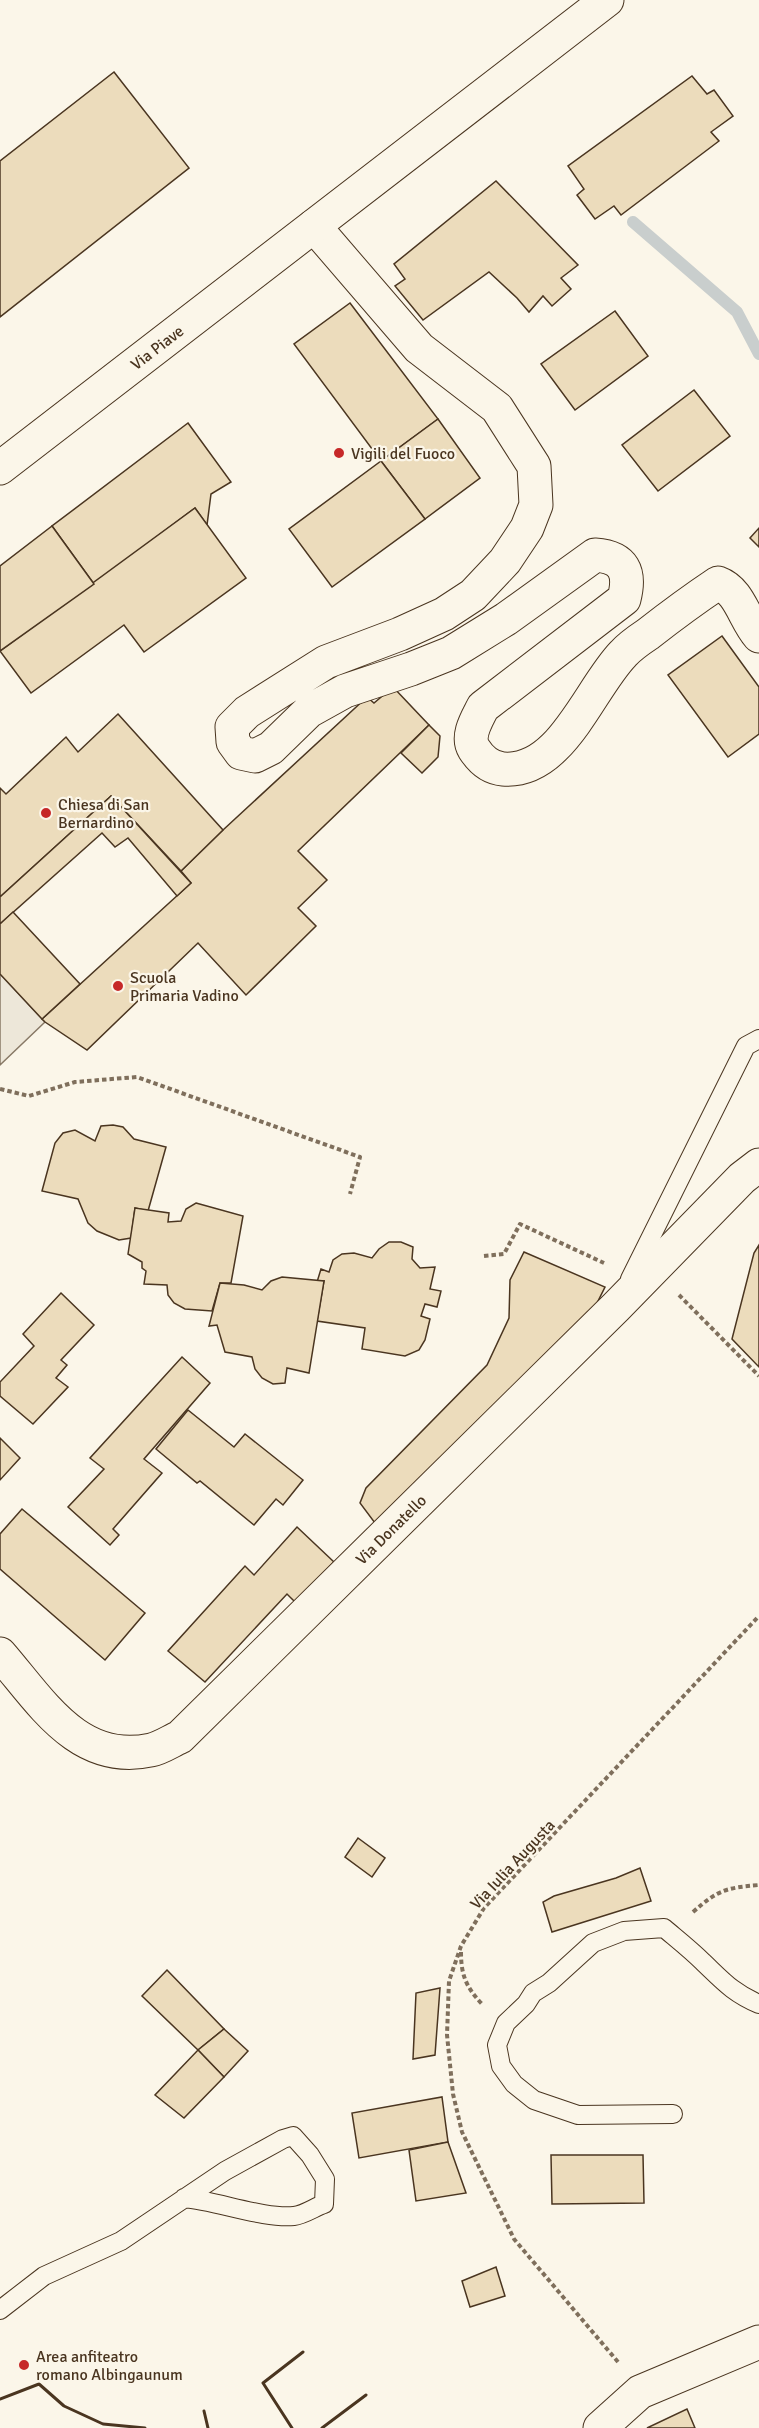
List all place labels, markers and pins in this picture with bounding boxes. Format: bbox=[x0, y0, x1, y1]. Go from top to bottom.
place label: Vigili del Fuoco bbox=[351, 444, 455, 464]
marker: Vigili del Fuoco bbox=[332, 446, 346, 460]
place label: Chiesa di San Bernardino bbox=[58, 795, 149, 833]
marker: Chiesa di San Bernardino bbox=[39, 806, 53, 820]
place label: Scuola Primaria Vadino bbox=[130, 968, 239, 1006]
marker: Scuola Primaria Vadino bbox=[111, 979, 125, 993]
place label: Area anfiteatro romano Albingaunum bbox=[36, 2347, 183, 2385]
marker: Area anfiteatro romano Albingaunum bbox=[17, 2358, 31, 2372]

